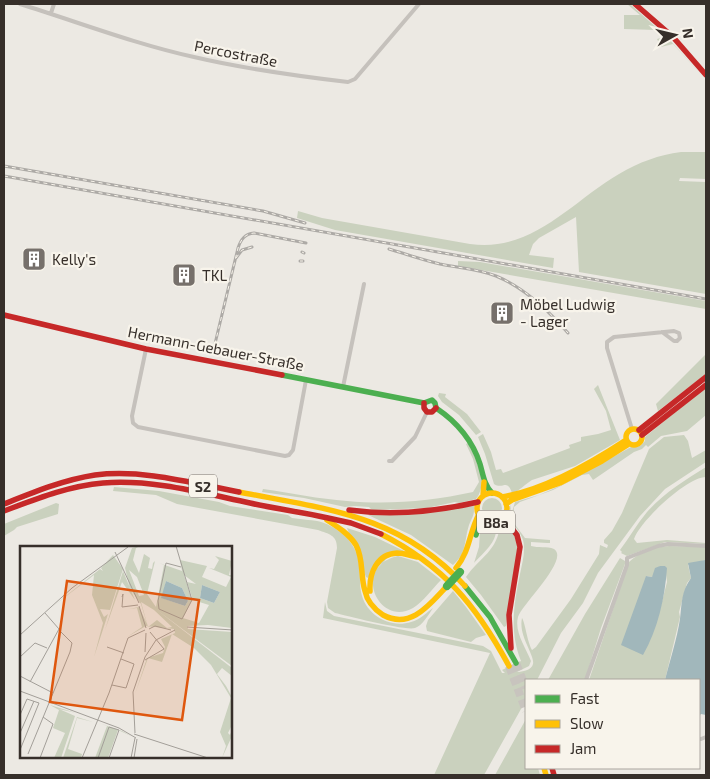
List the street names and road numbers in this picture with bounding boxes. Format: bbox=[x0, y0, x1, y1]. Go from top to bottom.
street label: Percostraße bbox=[193, 36, 279, 70]
street label: Hermann-Gebauer-Straße bbox=[126, 322, 306, 374]
road number: S2 bbox=[189, 474, 217, 498]
road number: B8a bbox=[477, 511, 515, 534]

